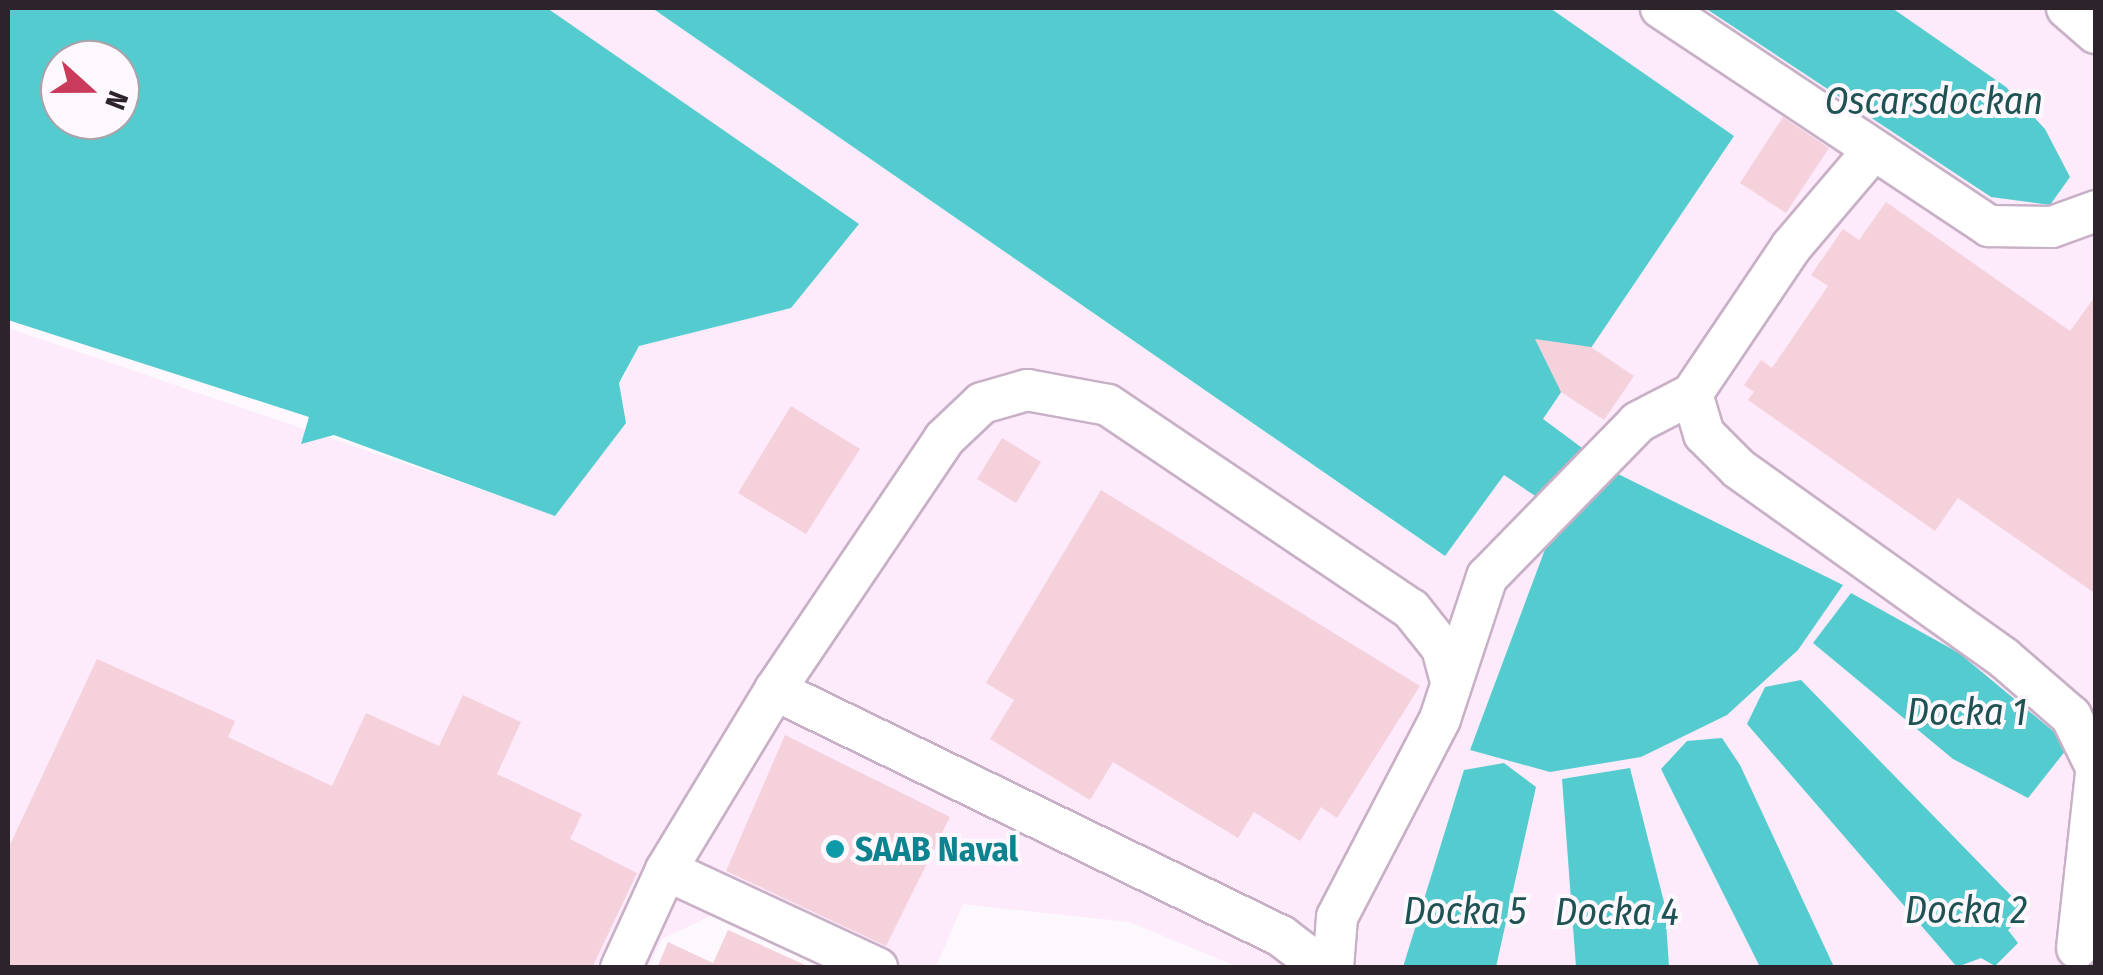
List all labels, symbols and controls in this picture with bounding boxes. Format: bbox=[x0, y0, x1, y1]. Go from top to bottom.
north arrow bbox=[40, 40, 140, 140]
water label: Oscarsdockan bbox=[1825, 79, 2043, 125]
text: N bbox=[98, 86, 135, 114]
water label: Docka 1 bbox=[1907, 690, 2027, 736]
place label: SAAB Naval bbox=[855, 828, 1018, 870]
marker: SAAB Naval bbox=[824, 838, 846, 860]
water label: Docka 2 bbox=[1905, 888, 2027, 934]
water label: Docka 5 bbox=[1404, 889, 1526, 935]
water label: Docka 4 bbox=[1555, 890, 1679, 936]

